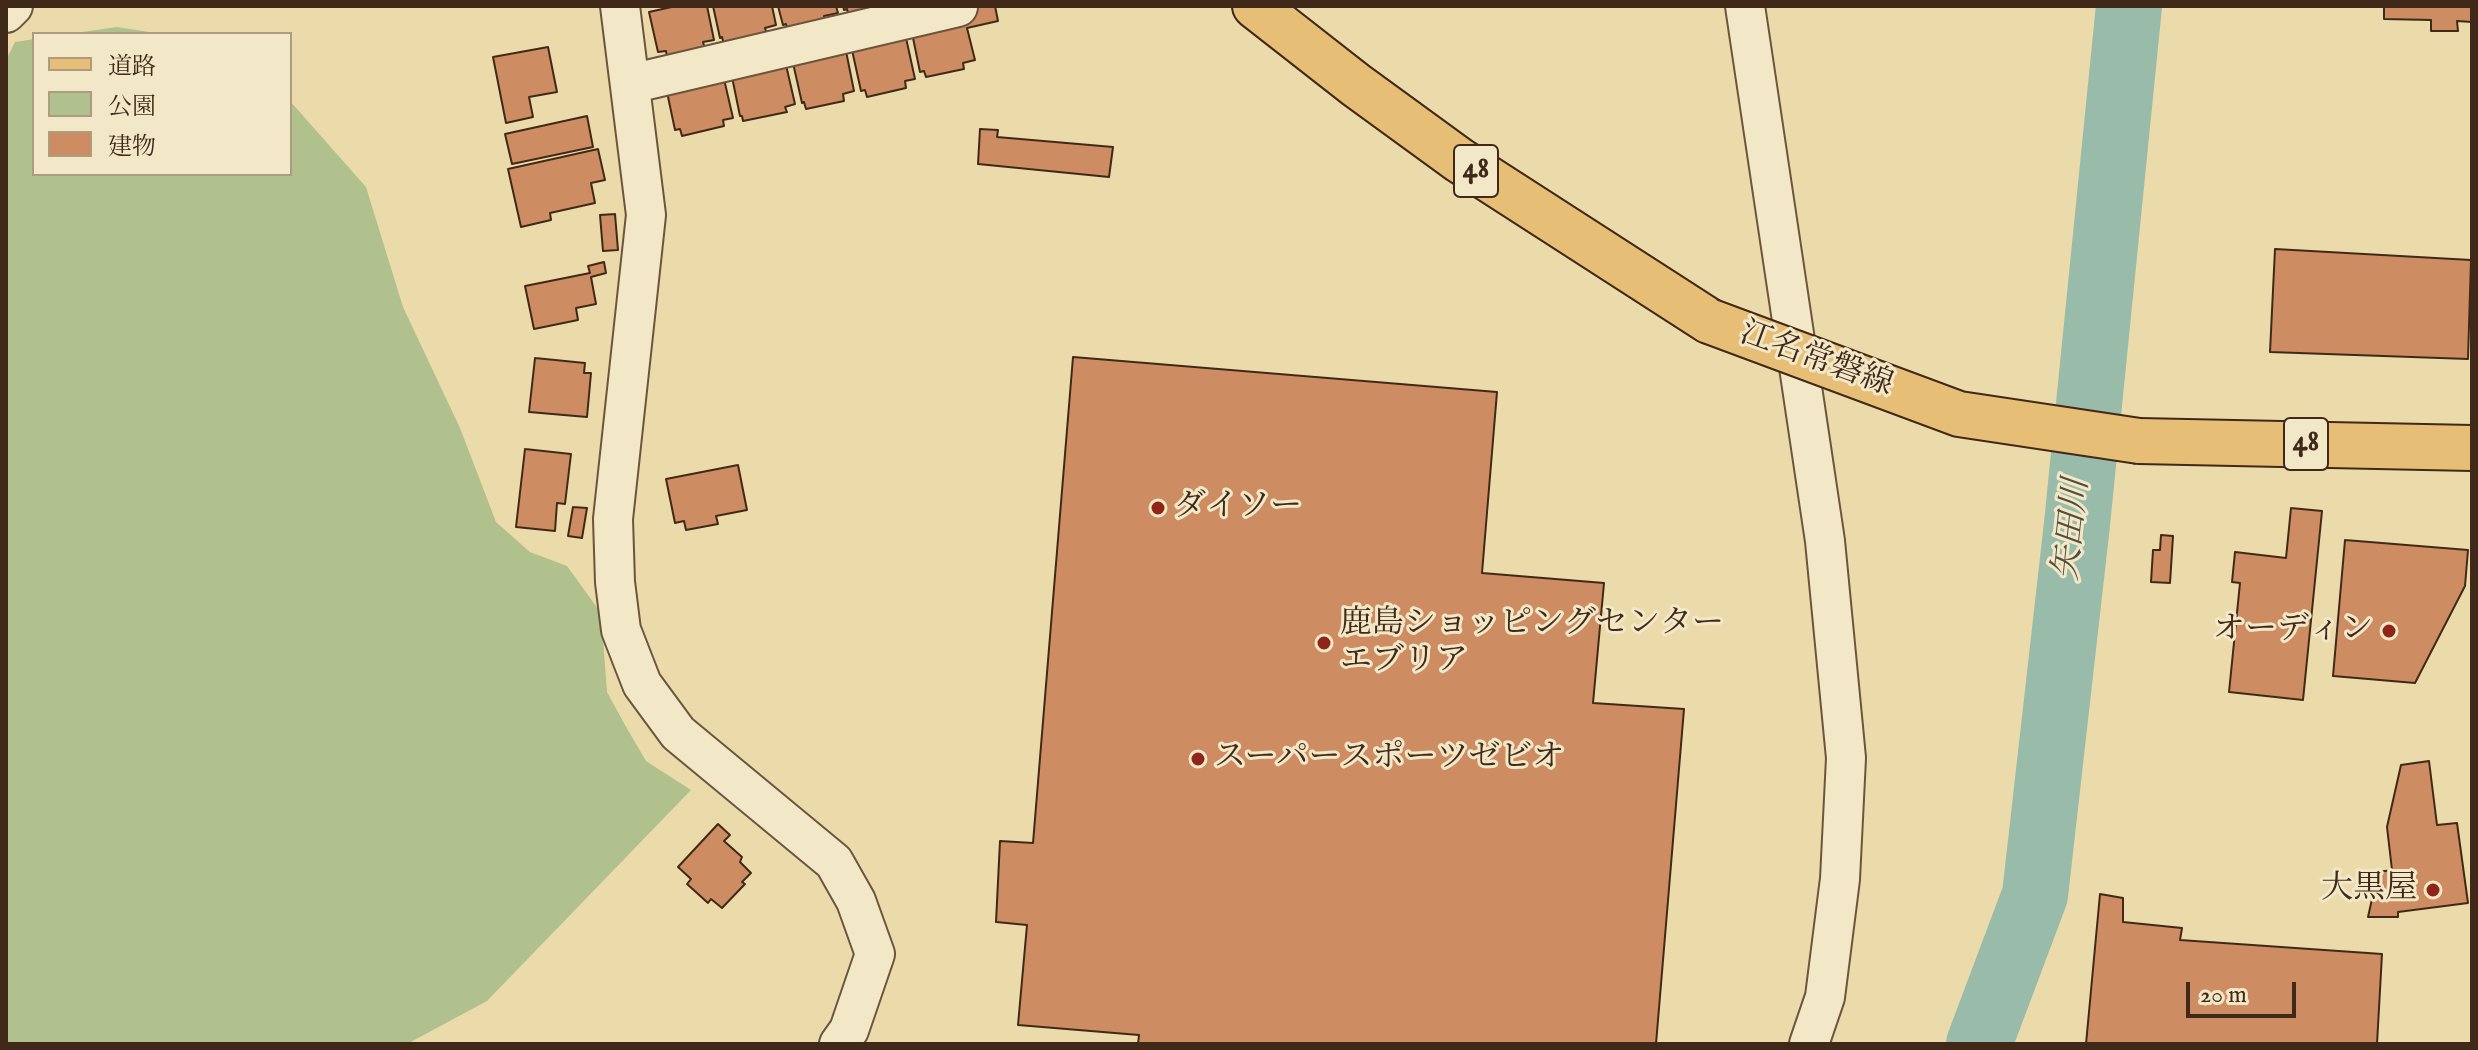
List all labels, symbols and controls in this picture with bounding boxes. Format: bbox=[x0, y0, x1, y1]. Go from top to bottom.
legend bbox=[32, 32, 292, 176]
text: 道路 bbox=[108, 52, 156, 83]
text: 公園 bbox=[108, 92, 156, 123]
text: 建物 bbox=[108, 132, 156, 163]
road number: 48 bbox=[1454, 145, 1498, 197]
street label: 江名常磐線 bbox=[1734, 316, 1898, 406]
road number: 48 bbox=[2284, 418, 2328, 470]
water label: 矢田川 bbox=[2048, 477, 2100, 583]
place label: ダイソー bbox=[1174, 489, 1302, 527]
marker: ダイソー bbox=[1149, 499, 1167, 517]
place label: 鹿島ショッピングセンター エブリア bbox=[1340, 606, 1724, 681]
place label: オーディン bbox=[2213, 612, 2373, 650]
marker: オーディン bbox=[2380, 622, 2398, 640]
marker: 鹿島ショッピングセンター エブリア bbox=[1315, 634, 1333, 652]
place label: スーパースポーツゼビオ bbox=[1214, 740, 1564, 778]
marker: スーパースポーツゼビオ bbox=[1189, 750, 1207, 768]
place label: 大黒屋 bbox=[2321, 871, 2417, 909]
marker: 大黒屋 bbox=[2424, 881, 2442, 899]
scale bar bbox=[2190, 966, 2300, 1016]
text: 20 m bbox=[2200, 980, 2247, 1011]

